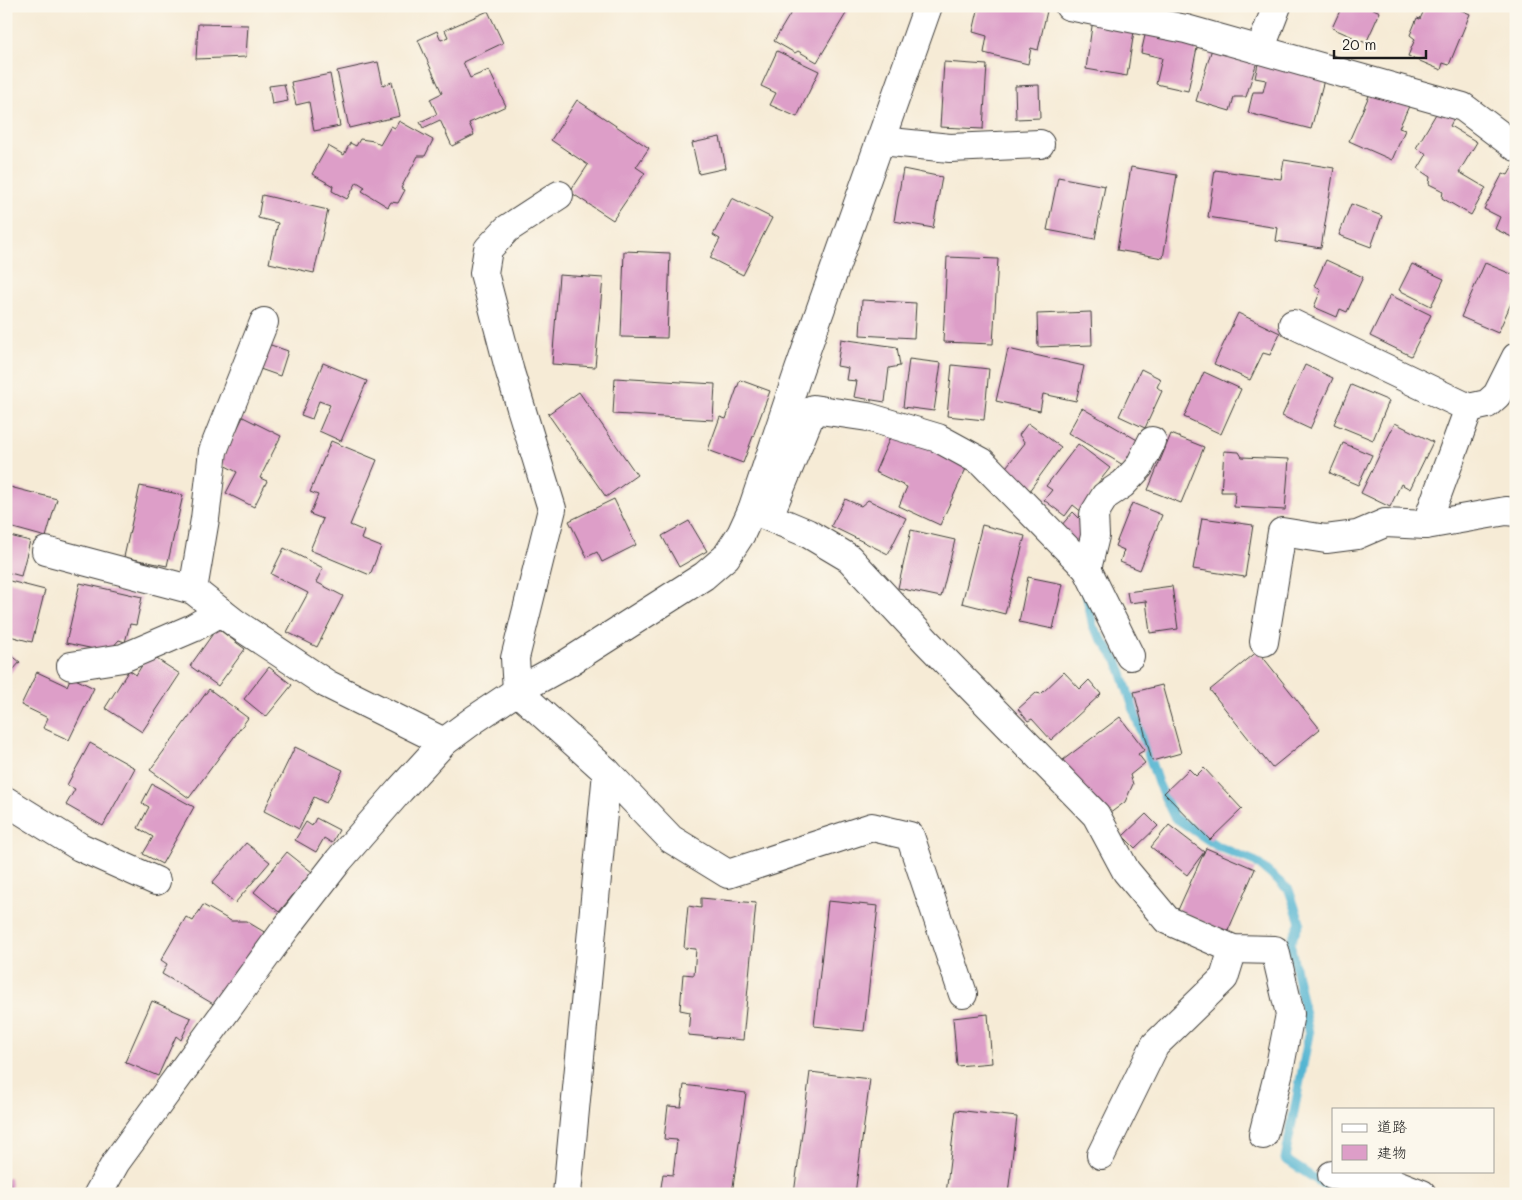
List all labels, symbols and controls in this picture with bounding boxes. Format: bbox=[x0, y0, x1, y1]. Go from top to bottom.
scale bar bbox=[1334, 28, 1427, 60]
text: 20 m bbox=[1342, 34, 1376, 54]
legend bbox=[1332, 1108, 1494, 1172]
text: 道路 bbox=[1377, 1116, 1407, 1136]
text: 建物 bbox=[1377, 1142, 1407, 1162]

